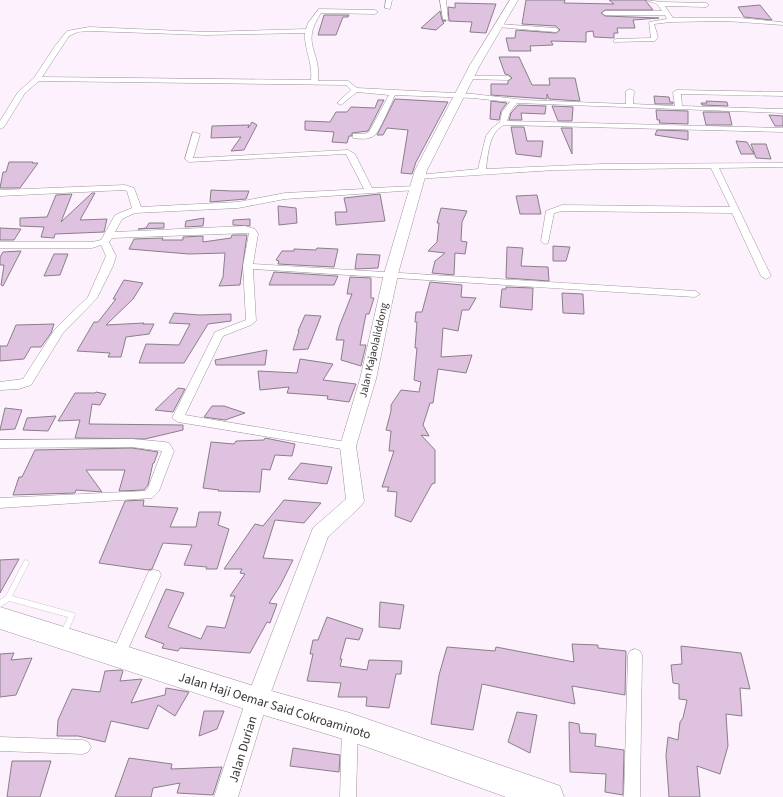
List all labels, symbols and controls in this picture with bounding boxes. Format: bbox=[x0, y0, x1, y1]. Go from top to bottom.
street label: Jalan Kajaolaliddong bbox=[355, 301, 392, 399]
street label: Jalan Haji Oemar Said Cokroaminoto bbox=[176, 668, 373, 744]
street label: Jalan Durian bbox=[224, 714, 262, 785]

